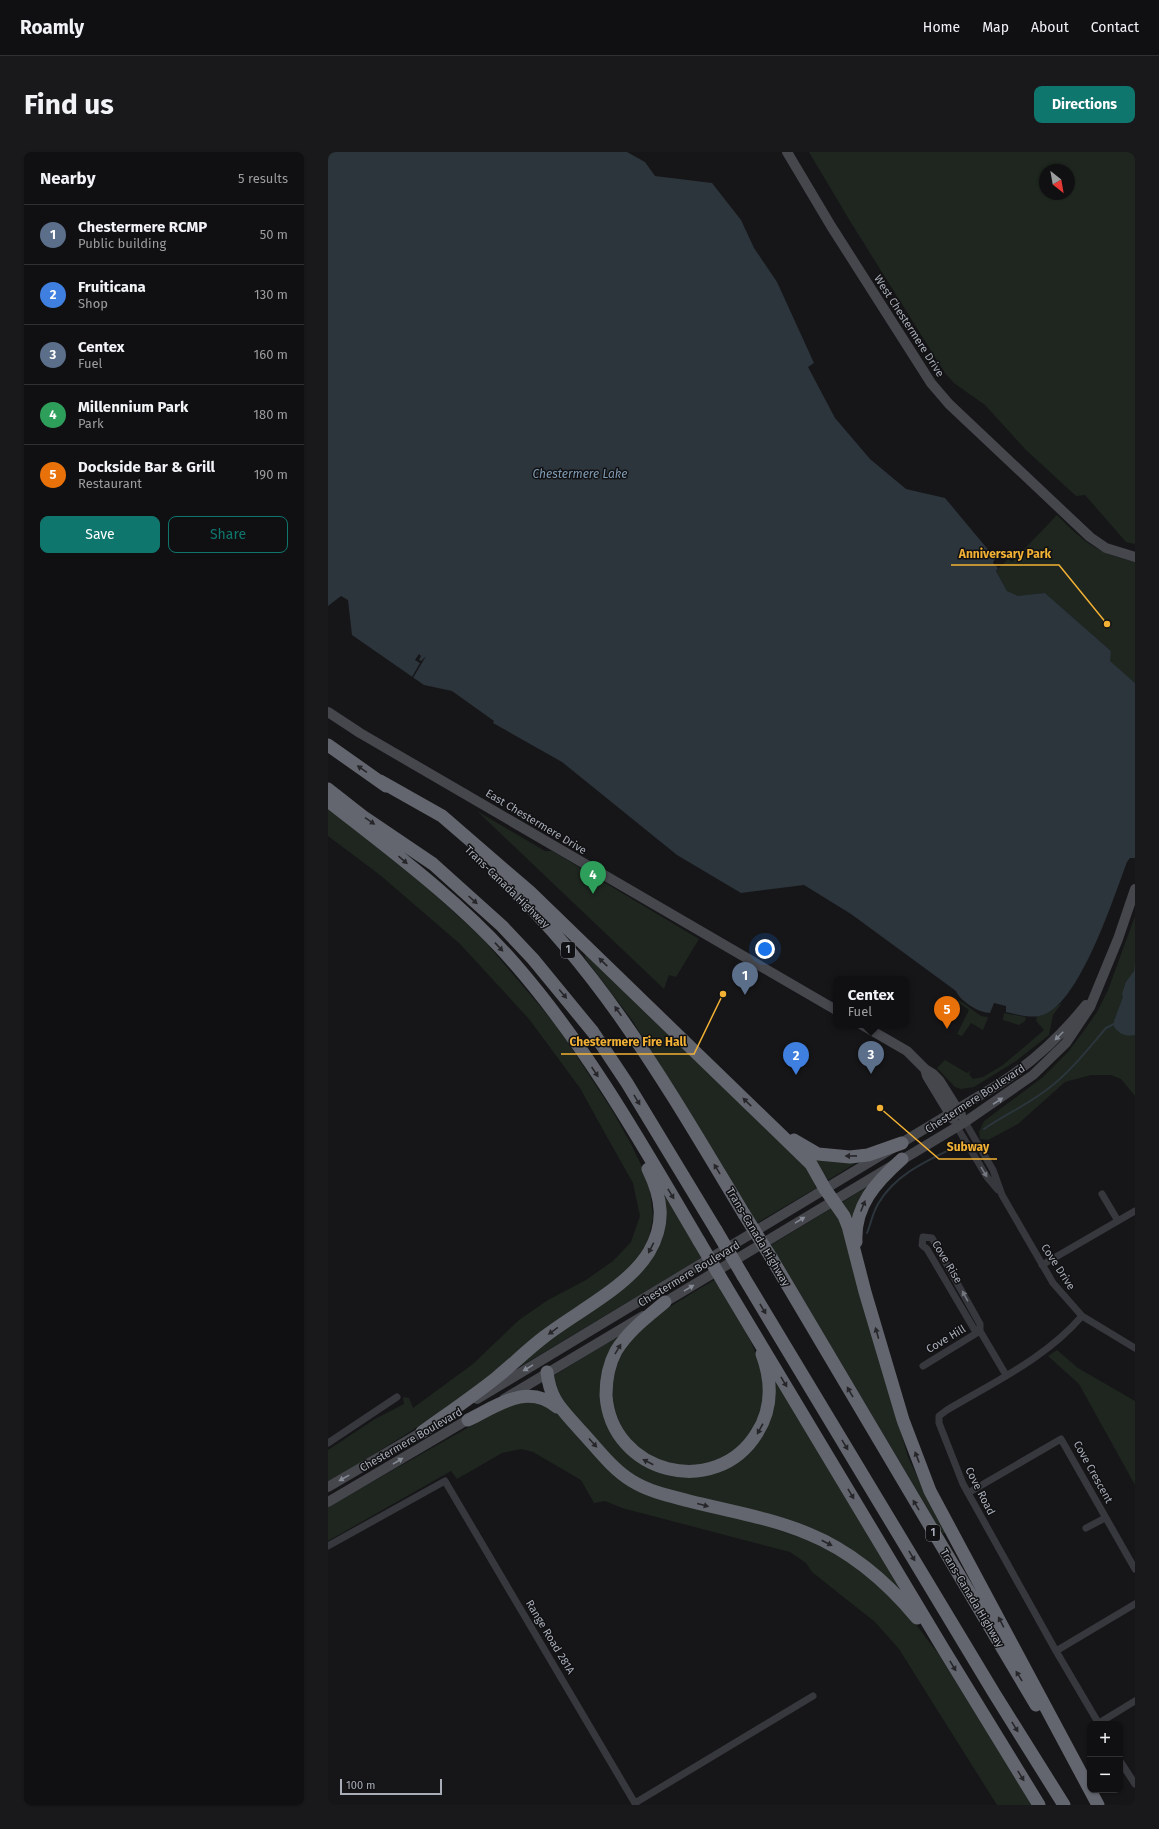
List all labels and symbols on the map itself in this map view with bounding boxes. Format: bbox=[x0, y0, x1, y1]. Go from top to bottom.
north arrow bbox=[1039, 164, 1075, 200]
street label: West Chestermere Drive bbox=[871, 273, 947, 379]
water label: Chestermere Lake bbox=[532, 467, 628, 481]
callout: Anniversary Park bbox=[951, 541, 1059, 565]
text: Anniversary Park bbox=[958, 547, 1052, 561]
one-way arrow bbox=[357, 765, 368, 773]
street label: East Chestermere Drive bbox=[483, 787, 589, 857]
one-way arrow bbox=[365, 817, 375, 825]
street label: Trans-Canada Highway bbox=[462, 843, 552, 931]
one-way arrow bbox=[398, 855, 408, 864]
pin: 4 bbox=[580, 861, 606, 894]
one-way arrow bbox=[468, 896, 478, 905]
your location bbox=[755, 939, 775, 959]
one-way arrow bbox=[494, 942, 504, 952]
road number: 1 bbox=[561, 942, 575, 958]
one-way arrow bbox=[599, 958, 608, 967]
pin: 1 bbox=[732, 962, 758, 995]
one-way arrow bbox=[558, 989, 567, 999]
pin: 5 bbox=[934, 996, 960, 1029]
one-way arrow bbox=[614, 1006, 622, 1016]
callout: Chestermere Fire Hall bbox=[561, 1030, 694, 1054]
one-way arrow bbox=[1054, 1031, 1064, 1041]
text: Chestermere Fire Hall bbox=[569, 1035, 687, 1049]
pin: 3 bbox=[858, 1041, 884, 1074]
pin: 2 bbox=[783, 1042, 809, 1075]
street label: Chestermere Boulevard bbox=[923, 1062, 1027, 1136]
one-way arrow bbox=[591, 1067, 599, 1077]
one-way arrow bbox=[634, 1094, 641, 1106]
one-way arrow bbox=[742, 1097, 752, 1107]
one-way arrow bbox=[993, 1097, 1003, 1105]
callout: Subway bbox=[939, 1135, 997, 1159]
text: Subway bbox=[947, 1140, 990, 1154]
one-way arrow bbox=[844, 1153, 857, 1159]
one-way arrow bbox=[713, 1163, 720, 1175]
one-way arrow bbox=[980, 1166, 987, 1178]
street label: Trans-Canada Highway bbox=[723, 1185, 793, 1289]
one-way arrow bbox=[668, 1188, 675, 1200]
one-way arrow bbox=[860, 1199, 866, 1211]
one-way arrow bbox=[794, 1217, 806, 1224]
street label: Chestermere Boulevard bbox=[636, 1238, 742, 1310]
street label: Cove Rise bbox=[929, 1238, 965, 1286]
street label: Cove Drive bbox=[1038, 1241, 1078, 1293]
one-way arrow bbox=[648, 1242, 654, 1253]
one-way arrow bbox=[683, 1284, 695, 1291]
one-way arrow bbox=[961, 1290, 968, 1302]
one-way arrow bbox=[760, 1303, 767, 1315]
street label: Cove Hill bbox=[924, 1322, 968, 1356]
one-way arrow bbox=[547, 1327, 558, 1335]
one-way arrow bbox=[874, 1327, 880, 1339]
one-way arrow bbox=[614, 1344, 622, 1354]
one-way arrow bbox=[522, 1365, 534, 1372]
one-way arrow bbox=[781, 1376, 788, 1388]
one-way arrow bbox=[847, 1387, 854, 1398]
street label: Chestermere Boulevard bbox=[357, 1405, 465, 1475]
one-way arrow bbox=[756, 1423, 763, 1434]
one-way arrow bbox=[588, 1438, 597, 1449]
one-way arrow bbox=[841, 1439, 848, 1451]
street label: Cove Crescent bbox=[1071, 1439, 1115, 1505]
one-way arrow bbox=[913, 1450, 919, 1462]
one-way arrow bbox=[393, 1457, 403, 1465]
one-way arrow bbox=[642, 1458, 653, 1465]
street label: Cove Road bbox=[962, 1465, 998, 1517]
one-way arrow bbox=[338, 1475, 350, 1482]
one-way arrow bbox=[848, 1488, 855, 1500]
one-way arrow bbox=[912, 1500, 920, 1510]
one-way arrow bbox=[697, 1502, 709, 1508]
road number: 1 bbox=[926, 1525, 940, 1541]
one-way arrow bbox=[821, 1540, 833, 1546]
street label: Trans-Canada Highway bbox=[937, 1546, 1007, 1650]
one-way arrow bbox=[908, 1550, 915, 1562]
street label: Range Road 281A bbox=[523, 1598, 578, 1677]
one-way arrow bbox=[997, 1616, 1004, 1628]
one-way arrow bbox=[950, 1660, 957, 1672]
one-way arrow bbox=[1015, 1670, 1022, 1682]
one-way arrow bbox=[1012, 1721, 1019, 1733]
one-way arrow bbox=[1018, 1771, 1025, 1782]
scale bar bbox=[340, 1777, 442, 1796]

